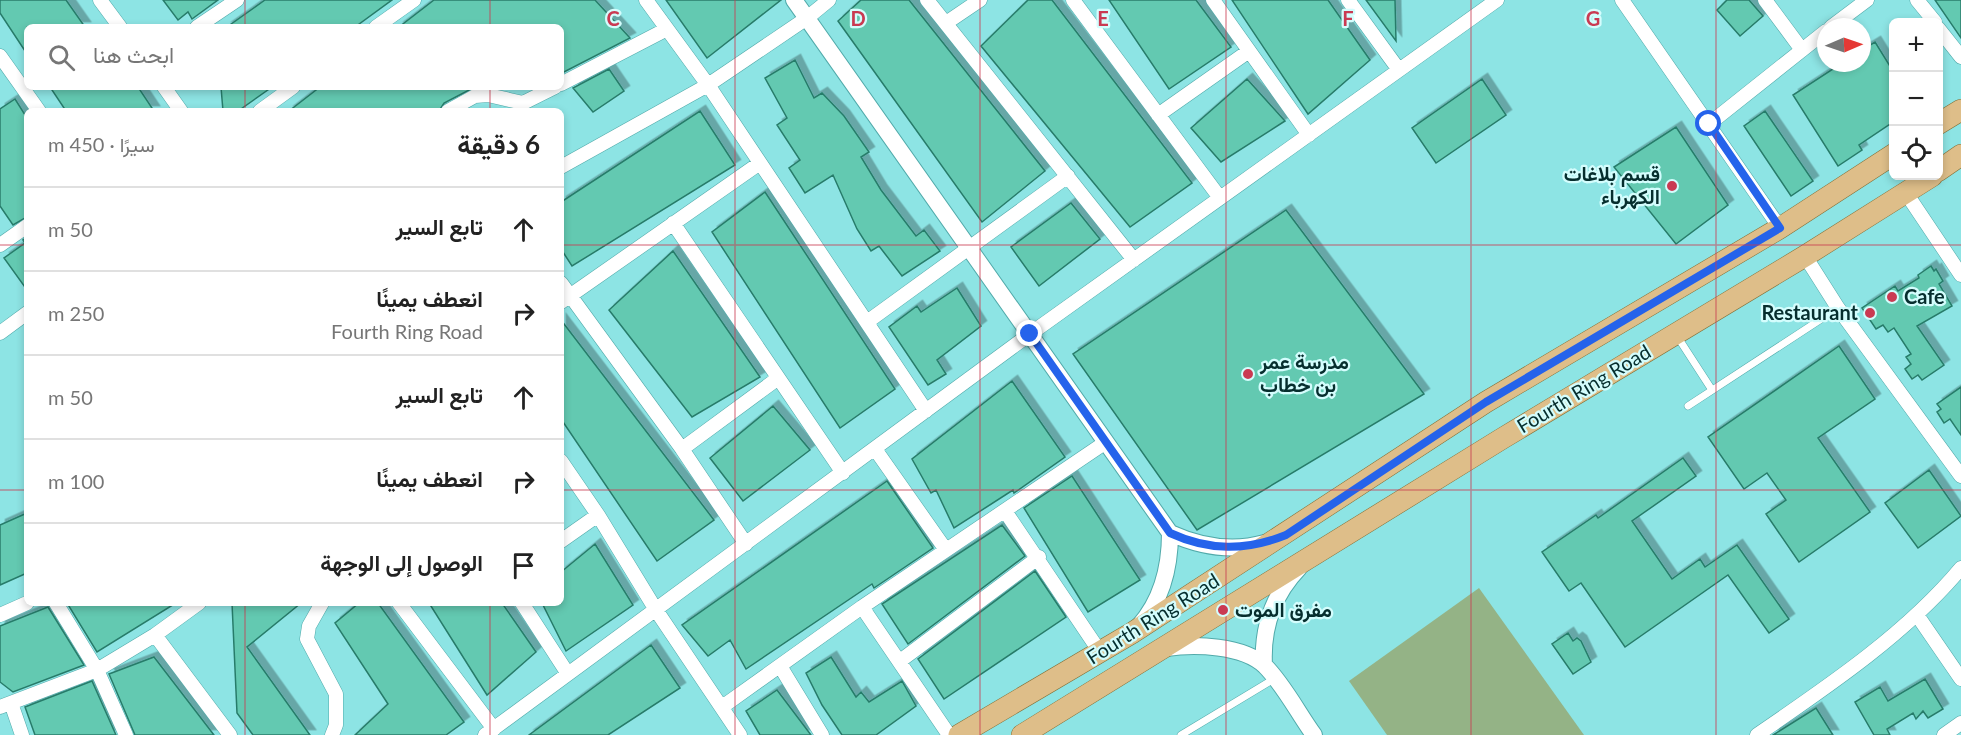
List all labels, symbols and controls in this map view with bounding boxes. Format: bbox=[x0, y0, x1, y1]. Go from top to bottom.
text: C bbox=[606, 6, 620, 30]
text: D bbox=[850, 6, 866, 30]
text: E bbox=[1097, 6, 1109, 30]
text: F bbox=[1342, 6, 1354, 30]
text: G bbox=[1586, 6, 1600, 30]
north arrow bbox=[1817, 18, 1871, 72]
map controls bbox=[1889, 18, 1943, 180]
button: + bbox=[1889, 18, 1943, 72]
search box bbox=[24, 24, 564, 90]
icon: search bbox=[45, 41, 78, 74]
text: ابحث هنا bbox=[93, 41, 174, 68]
button: − bbox=[1889, 72, 1943, 126]
route start bbox=[1695, 110, 1721, 136]
button: locate bbox=[1889, 126, 1943, 180]
text: 6 دقيقة bbox=[457, 128, 540, 160]
text: سيرًا · 450 m bbox=[48, 132, 155, 156]
place label: قسم بلاغات الكهرباء bbox=[1564, 161, 1660, 210]
marker: قسم بلاغات الكهرباء bbox=[1665, 179, 1679, 193]
text: تابع السير bbox=[396, 213, 483, 240]
icon: ahead bbox=[507, 213, 540, 246]
text: 50 m bbox=[48, 217, 93, 241]
place label: Cafe bbox=[1904, 284, 1945, 308]
text: انعطف يمينًا bbox=[376, 285, 483, 312]
marker: Cafe bbox=[1885, 290, 1899, 304]
icon: right bbox=[507, 297, 540, 330]
place label: Restaurant bbox=[1761, 300, 1859, 324]
text: 250 m bbox=[48, 301, 104, 325]
marker: Restaurant bbox=[1863, 306, 1877, 320]
text: Fourth Ring Road bbox=[331, 319, 483, 343]
route end bbox=[1016, 320, 1042, 346]
street label: Fourth Ring Road bbox=[1512, 339, 1655, 438]
place label: مدرسة عمر بن خطاب bbox=[1259, 349, 1349, 397]
marker: مدرسة عمر بن خطاب bbox=[1241, 367, 1255, 381]
text: تابع السير bbox=[396, 381, 483, 408]
icon: ahead bbox=[507, 381, 540, 414]
text: 50 m bbox=[48, 385, 93, 409]
text: انعطف يمينًا bbox=[376, 465, 483, 492]
icon: right bbox=[507, 465, 540, 498]
text: 100 m bbox=[48, 469, 104, 493]
text: الوصول إلى الوجهة bbox=[320, 549, 483, 576]
icon: arrive bbox=[507, 549, 540, 582]
street label: Fourth Ring Road bbox=[1082, 568, 1223, 669]
place label: مفرق الموت bbox=[1235, 597, 1332, 623]
marker: مفرق الموت bbox=[1216, 603, 1230, 617]

